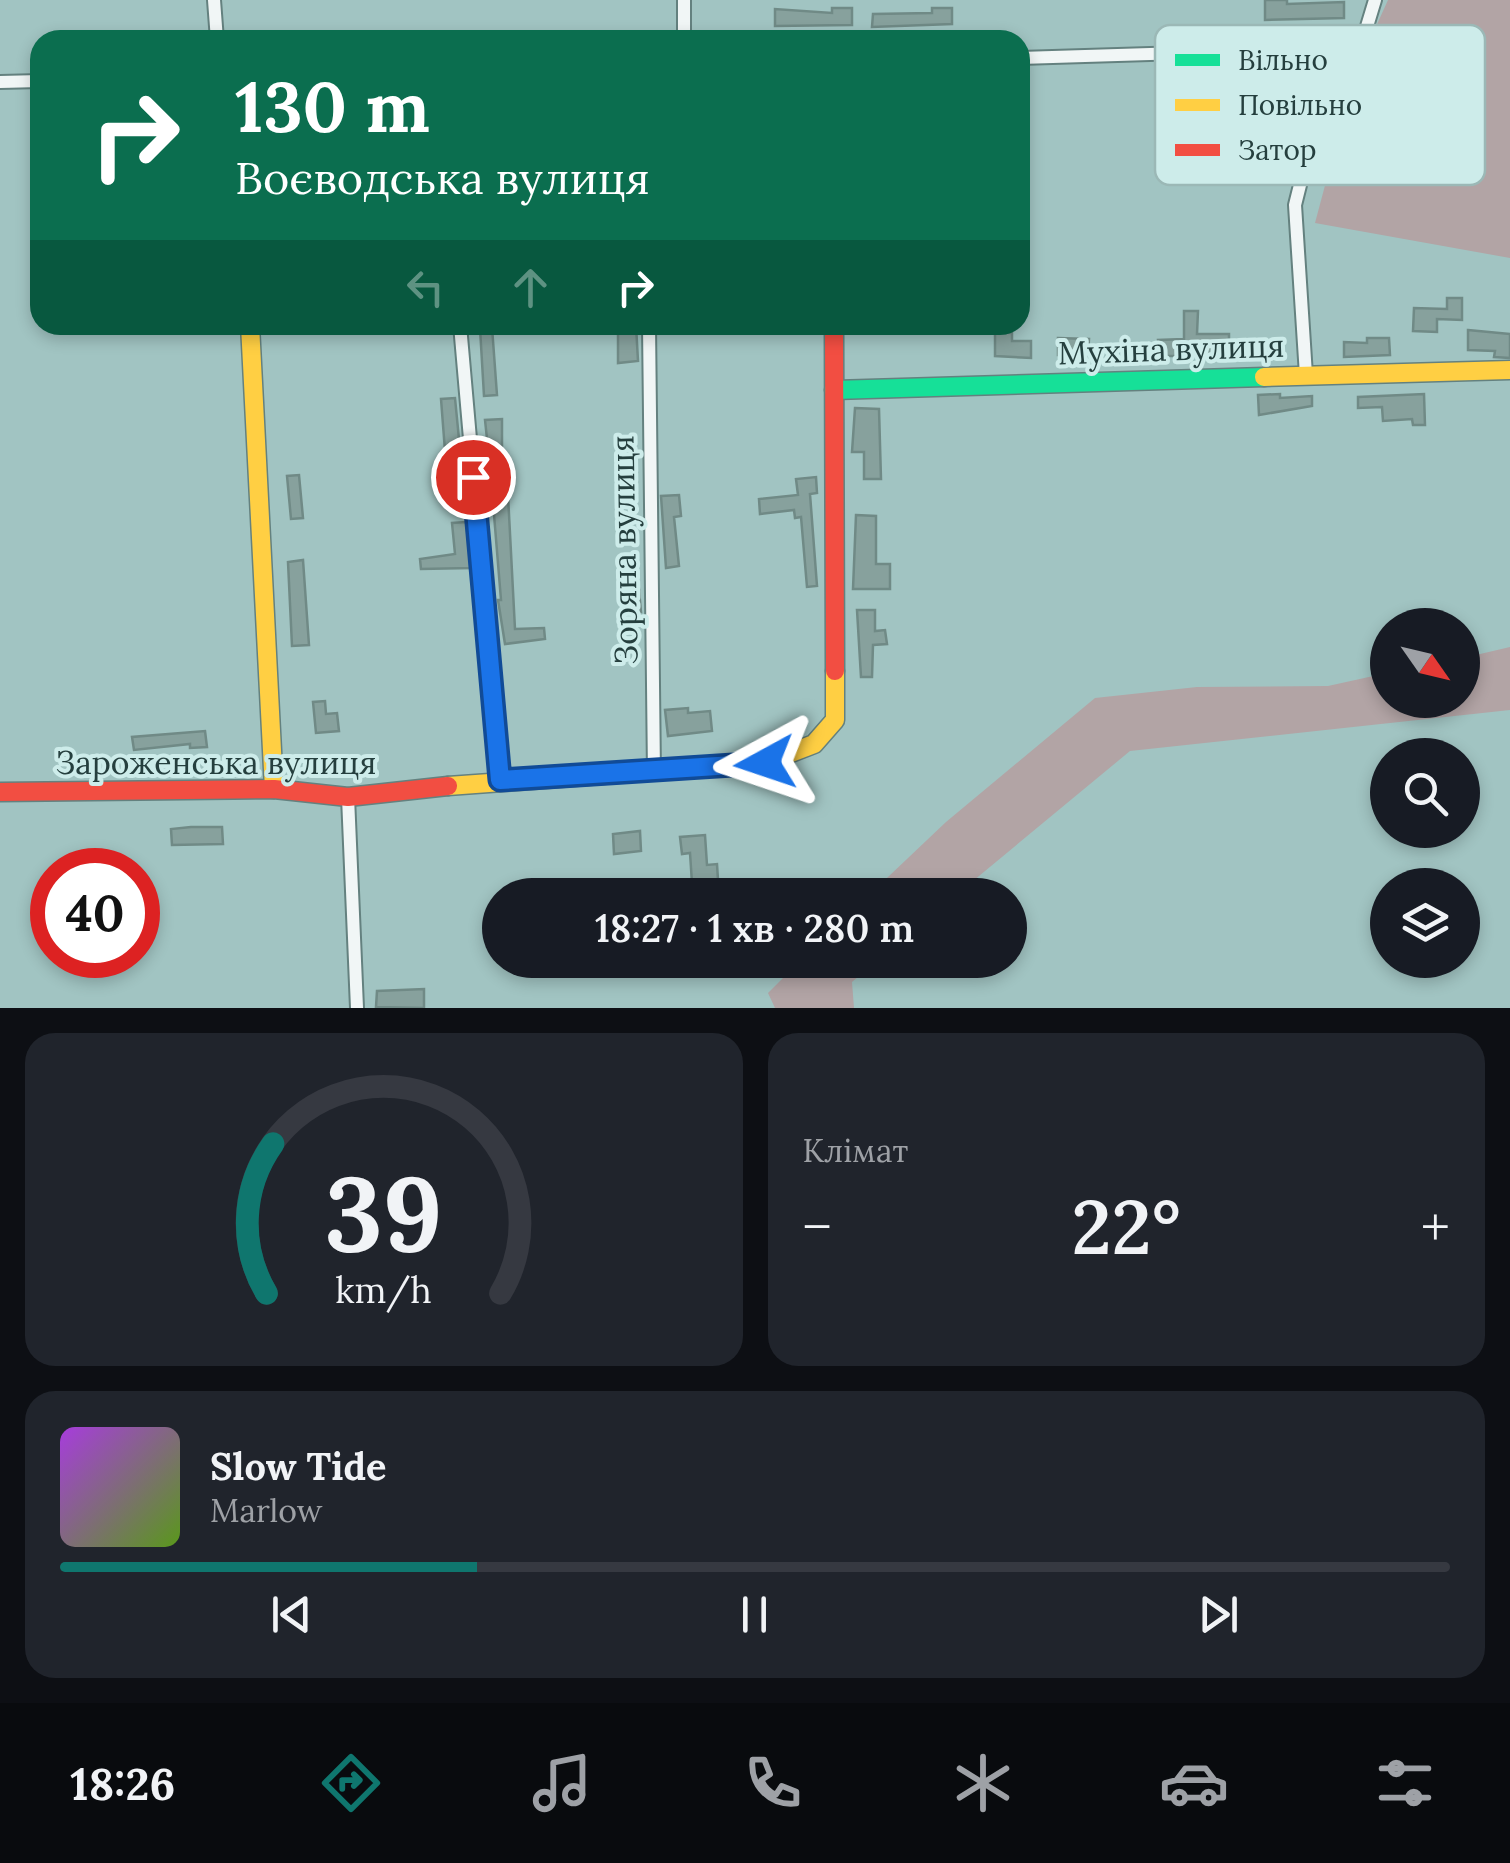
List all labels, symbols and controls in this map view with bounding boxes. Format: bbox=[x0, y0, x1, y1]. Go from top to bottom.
legend bbox=[1155, 25, 1485, 185]
text: Вільно bbox=[1238, 42, 1328, 78]
text: 130 m bbox=[235, 62, 430, 151]
icon: right bbox=[70, 70, 200, 200]
text: Повільно bbox=[1238, 87, 1362, 123]
text: Затор bbox=[1238, 132, 1317, 168]
text: Воєводська вулиця bbox=[235, 149, 650, 206]
icon: left bbox=[398, 260, 453, 315]
icon: ahead bbox=[503, 260, 558, 315]
icon: right bbox=[608, 260, 663, 315]
street label: Мухіна вулиця bbox=[1057, 325, 1285, 373]
pin bbox=[431, 435, 516, 520]
street label: Зоряна вулиця bbox=[602, 435, 646, 665]
icon: arrive bbox=[446, 450, 501, 505]
north arrow bbox=[1370, 608, 1480, 718]
map controls bbox=[1370, 608, 1480, 978]
position arrow bbox=[713, 711, 817, 815]
button: search bbox=[1370, 738, 1480, 848]
street label: Зароженська вулиця bbox=[56, 742, 376, 783]
speed limit sign: 40 bbox=[30, 848, 160, 978]
button: layers bbox=[1370, 868, 1480, 978]
text: 18:27 · 1 хв · 280 m bbox=[595, 904, 914, 952]
text: Клімат bbox=[803, 1130, 908, 1171]
text: 39 bbox=[325, 1146, 443, 1279]
text: 22° bbox=[1072, 1179, 1181, 1275]
text: − bbox=[803, 1192, 832, 1262]
text: + bbox=[1421, 1192, 1450, 1262]
text: km/h bbox=[335, 1267, 432, 1313]
text: Slow Tide bbox=[210, 1442, 387, 1490]
text: Marlow bbox=[210, 1490, 322, 1531]
icon: previous bbox=[264, 1587, 319, 1642]
icon: pause bbox=[727, 1587, 782, 1642]
icon: next bbox=[1191, 1587, 1246, 1642]
icon: directions bbox=[316, 1748, 386, 1818]
icon: music bbox=[527, 1748, 597, 1818]
icon: phone bbox=[738, 1748, 808, 1818]
icon: climate bbox=[948, 1748, 1018, 1818]
icon: car bbox=[1159, 1748, 1229, 1818]
icon: filters bbox=[1370, 1748, 1440, 1818]
text: 18:26 bbox=[70, 1755, 175, 1812]

